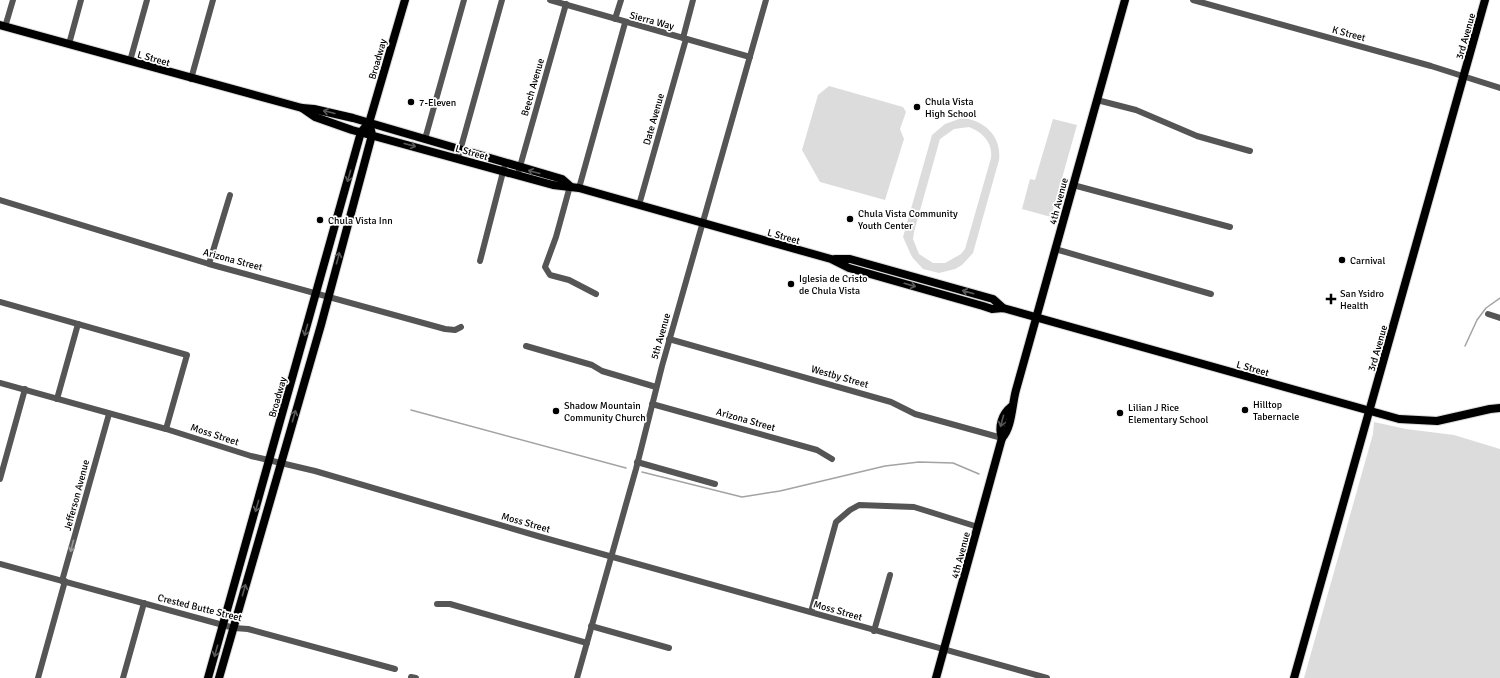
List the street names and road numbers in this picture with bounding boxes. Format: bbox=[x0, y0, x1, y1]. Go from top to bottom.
street label: Sierra Way bbox=[628, 9, 676, 33]
street label: 3rd Avenue bbox=[1454, 12, 1478, 61]
street label: K Street bbox=[1331, 24, 1367, 44]
street label: Broadway bbox=[366, 37, 390, 81]
street label: L Street bbox=[136, 49, 172, 69]
street label: Beech Avenue bbox=[519, 57, 547, 118]
street label: Date Avenue bbox=[641, 92, 667, 147]
street label: L Street bbox=[454, 143, 490, 163]
street label: 4th Avenue bbox=[1047, 177, 1071, 226]
street label: L Street bbox=[766, 227, 802, 247]
street label: Arizona Street bbox=[202, 246, 264, 274]
street label: 5th Avenue bbox=[649, 312, 673, 361]
street label: 3rd Avenue bbox=[1366, 324, 1390, 373]
street label: L Street bbox=[1235, 359, 1271, 379]
street label: Westby Street bbox=[810, 363, 870, 391]
street label: Broadway bbox=[266, 375, 290, 419]
street label: Arizona Street bbox=[715, 406, 777, 434]
street label: Moss Street bbox=[189, 421, 241, 449]
street label: Jefferson Avenue bbox=[62, 458, 92, 532]
street label: Moss Street bbox=[500, 510, 552, 536]
street label: 4th Avenue bbox=[949, 531, 973, 580]
street label: Crested Butte Street bbox=[156, 592, 244, 624]
street label: Moss Street bbox=[812, 598, 864, 624]

